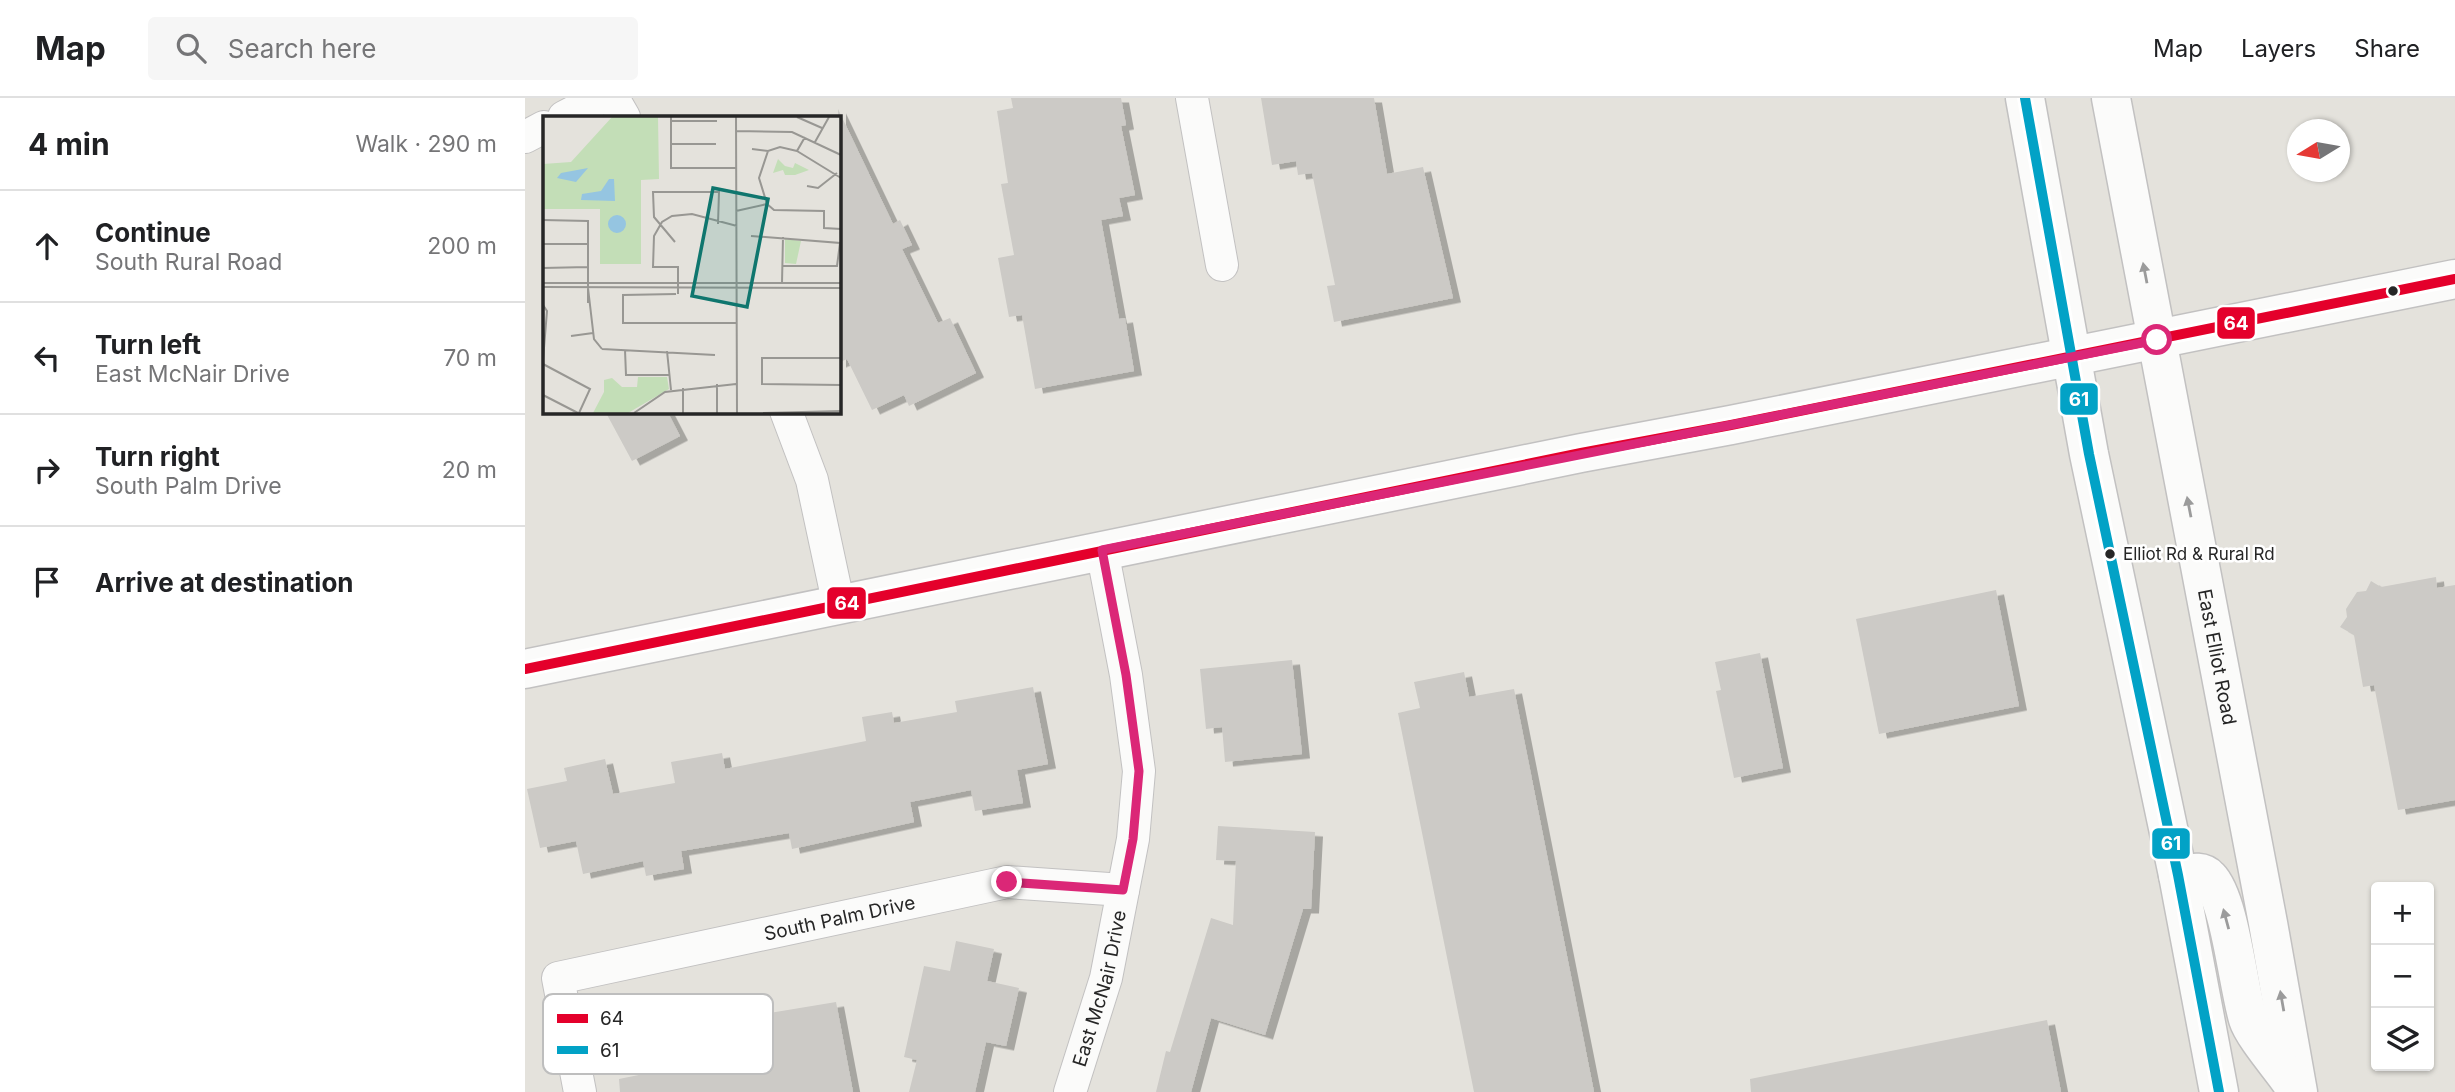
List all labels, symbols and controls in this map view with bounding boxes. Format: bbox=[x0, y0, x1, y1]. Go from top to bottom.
search box bbox=[148, 17, 638, 80]
text: Map bbox=[35, 28, 106, 68]
icon: search bbox=[172, 29, 210, 67]
text: Search here bbox=[228, 33, 376, 64]
text: Map bbox=[2153, 34, 2203, 63]
text: Layers bbox=[2241, 34, 2316, 63]
text: Share bbox=[2354, 34, 2420, 63]
inset map bbox=[543, 116, 840, 413]
north arrow bbox=[2287, 119, 2350, 182]
text: 4 min bbox=[28, 126, 110, 162]
text: Walk · 290 m bbox=[355, 130, 497, 158]
text: Continue bbox=[95, 217, 211, 248]
icon: ahead bbox=[28, 227, 66, 265]
text: 200 m bbox=[427, 232, 497, 260]
text: South Rural Road bbox=[95, 248, 282, 276]
one-way arrow bbox=[2139, 262, 2150, 284]
unlabelled marker bbox=[2386, 284, 2400, 298]
line badge: 64 bbox=[2216, 306, 2256, 340]
text: 64 bbox=[2223, 312, 2249, 335]
route start bbox=[2141, 324, 2172, 355]
text: Turn left bbox=[95, 329, 201, 360]
icon: left bbox=[28, 339, 66, 377]
text: 70 m bbox=[443, 344, 497, 372]
text: East McNair Drive bbox=[95, 360, 290, 388]
line badge: 61 bbox=[2059, 382, 2099, 416]
text: 61 bbox=[2069, 388, 2089, 411]
text: Turn right bbox=[95, 441, 220, 472]
icon: right bbox=[28, 451, 66, 489]
text: 20 m bbox=[442, 456, 497, 484]
text: South Palm Drive bbox=[95, 472, 282, 500]
one-way arrow bbox=[2183, 496, 2194, 518]
place label: Elliot Rd & Rural Rd bbox=[2123, 544, 2275, 564]
marker: Elliot Rd & Rural Rd bbox=[2103, 547, 2117, 561]
icon: arrive bbox=[28, 563, 66, 601]
text: Arrive at destination bbox=[95, 567, 354, 598]
line badge: 64 bbox=[826, 586, 867, 620]
street label: East Elliot Road bbox=[2193, 587, 2242, 727]
text: 64 bbox=[834, 592, 860, 615]
line badge: 61 bbox=[2151, 827, 2191, 860]
text: 61 bbox=[2161, 832, 2181, 855]
route end bbox=[991, 866, 1022, 897]
map controls bbox=[2371, 882, 2434, 1071]
button: + bbox=[2371, 882, 2434, 945]
street label: South Palm Drive bbox=[762, 890, 917, 945]
street label: East McNair Drive bbox=[1067, 908, 1130, 1069]
one-way arrow bbox=[2220, 908, 2231, 930]
button: − bbox=[2371, 945, 2434, 1008]
one-way arrow bbox=[2276, 990, 2287, 1012]
legend bbox=[543, 994, 773, 1074]
text: 64 bbox=[600, 1007, 624, 1030]
button: layers bbox=[2371, 1008, 2434, 1071]
text: 61 bbox=[600, 1039, 620, 1062]

